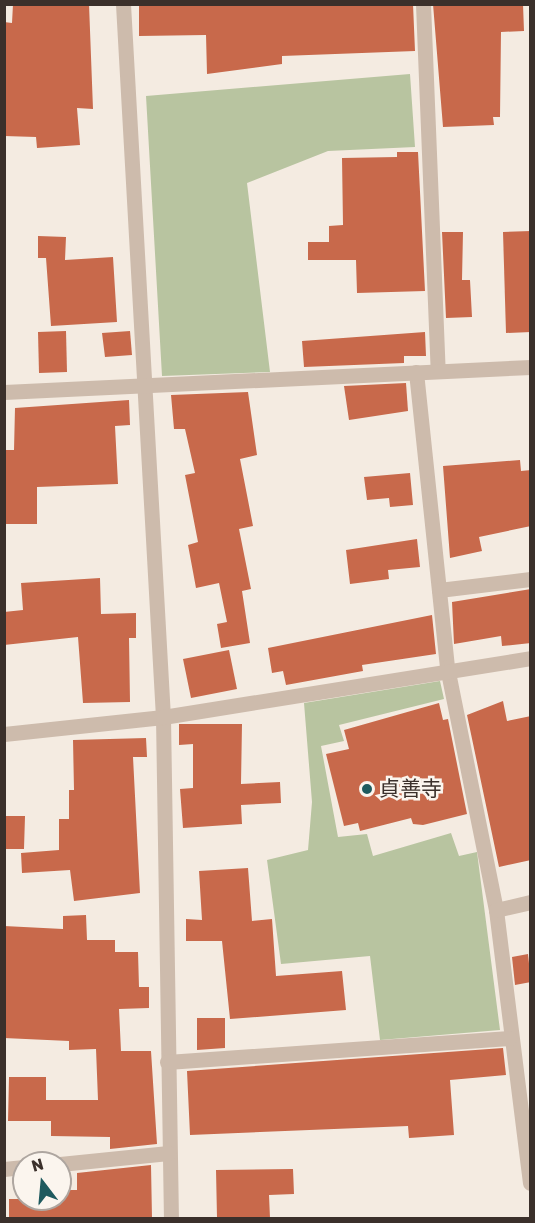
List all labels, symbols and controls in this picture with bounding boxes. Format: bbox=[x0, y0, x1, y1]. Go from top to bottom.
place label: 貞善寺 bbox=[379, 776, 442, 802]
marker: 貞善寺 bbox=[360, 782, 374, 796]
north arrow bbox=[12, 1151, 72, 1211]
text: N bbox=[29, 1154, 46, 1176]

